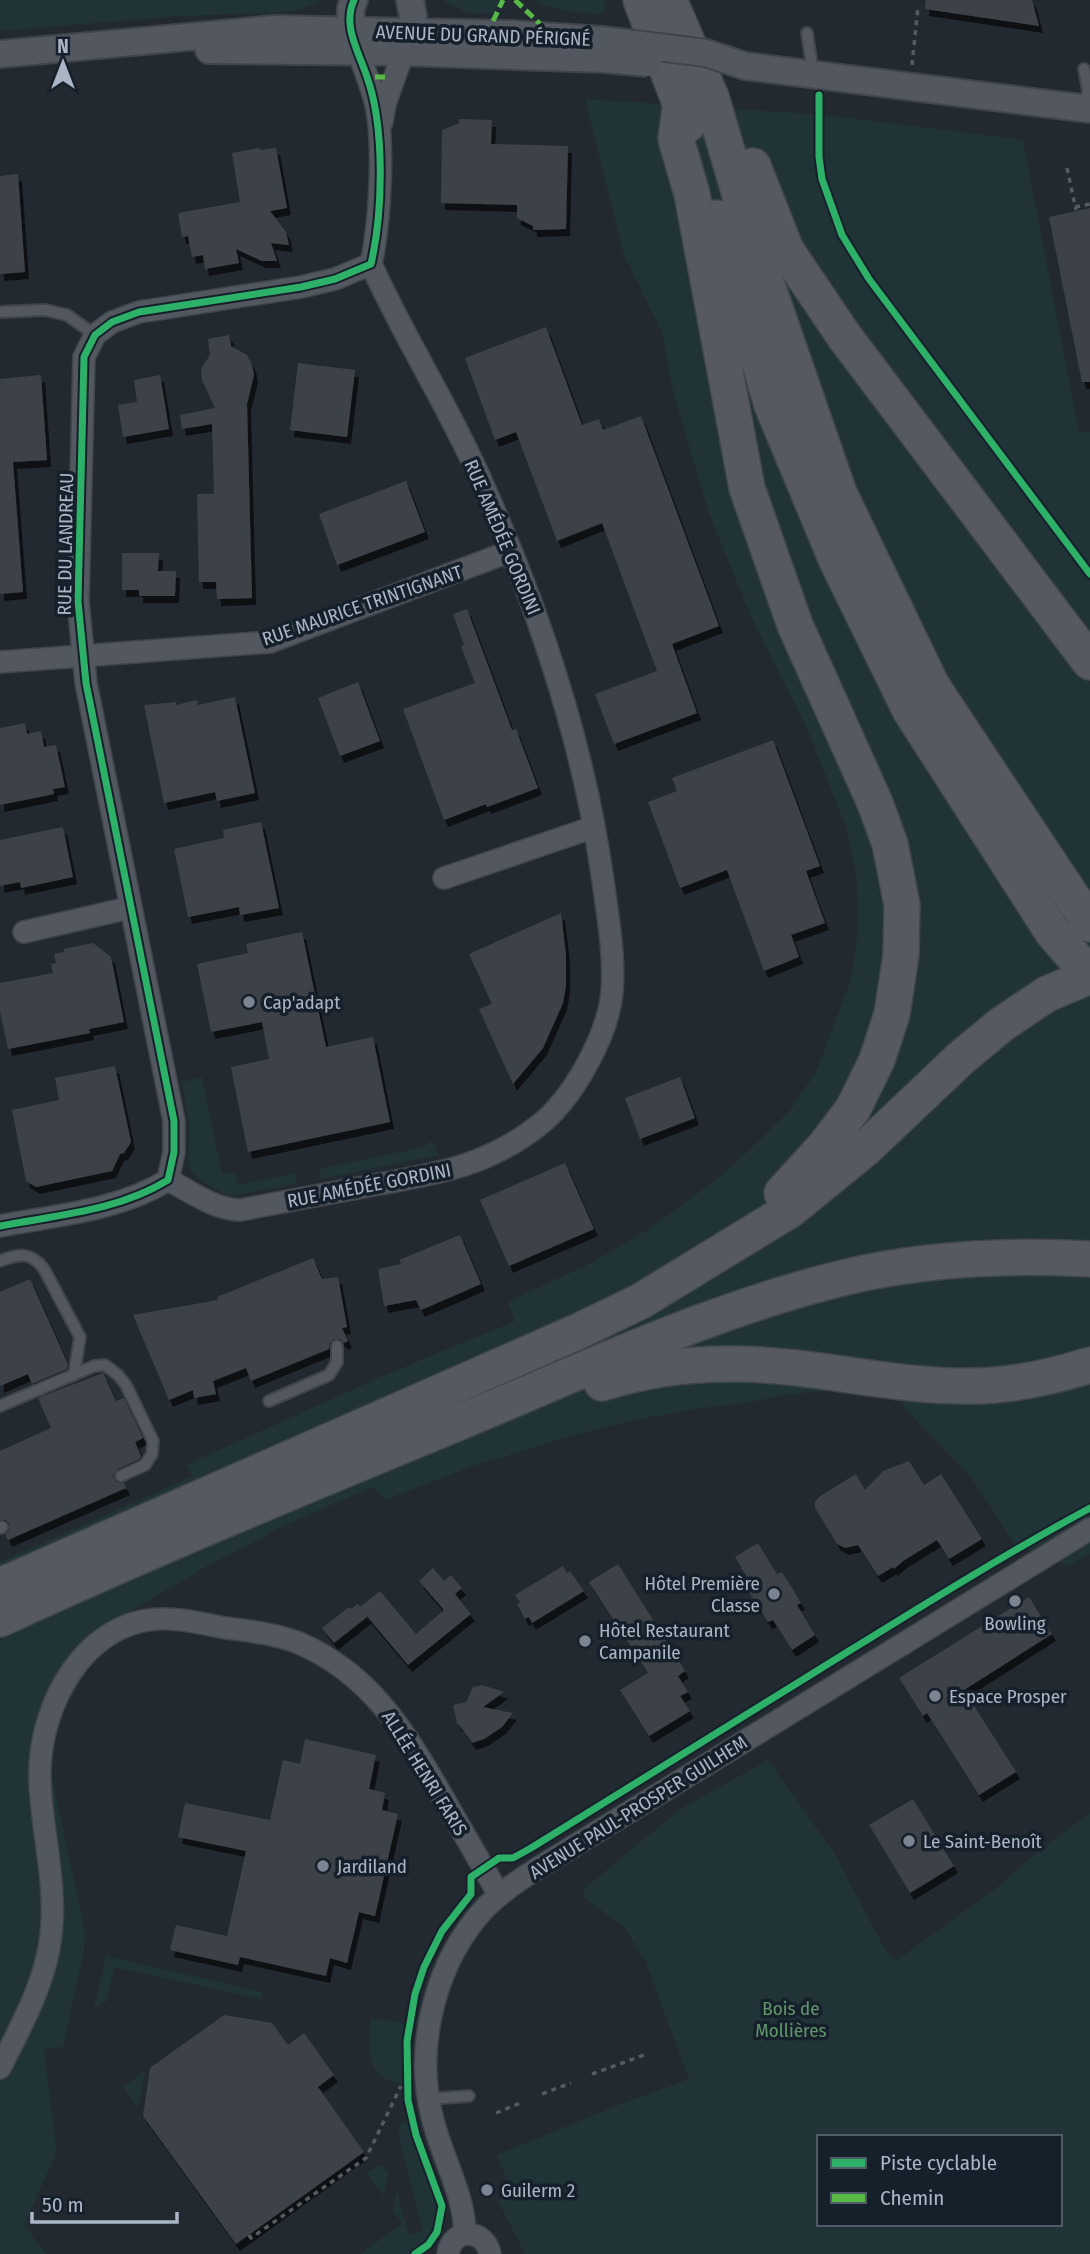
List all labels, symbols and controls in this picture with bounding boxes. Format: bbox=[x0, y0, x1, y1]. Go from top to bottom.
street label: AVENUE DU GRAND PÉRIGNÉ bbox=[375, 20, 591, 51]
north arrow bbox=[28, 28, 98, 98]
text: N bbox=[57, 35, 69, 58]
street label: RUE AMÉDÉE GORDINI bbox=[459, 456, 546, 618]
street label: RUE DU LANDREAU bbox=[53, 472, 78, 616]
street label: RUE MAURICE TRINTIGNANT bbox=[259, 560, 465, 651]
place label: Cap'adapt bbox=[263, 991, 341, 1014]
marker: Cap'adapt bbox=[241, 994, 257, 1010]
street label: RUE AMÉDÉE GORDINI bbox=[285, 1158, 453, 1213]
place label: Hôtel Première Classe bbox=[644, 1572, 760, 1617]
marker: Hôtel Première Classe bbox=[766, 1586, 782, 1602]
marker: Bowling bbox=[1007, 1593, 1023, 1609]
place label: Bowling bbox=[984, 1612, 1046, 1635]
place label: Hôtel Restaurant Campanile bbox=[599, 1619, 731, 1664]
marker: Hôtel Restaurant Campanile bbox=[577, 1633, 593, 1649]
place label: Espace Prosper bbox=[949, 1685, 1067, 1708]
marker: Espace Prosper bbox=[927, 1688, 943, 1704]
street label: ALLÉE HENRI FARIS bbox=[377, 1707, 472, 1840]
street label: AVENUE PAUL-PROSPER GUILHEM bbox=[525, 1731, 751, 1884]
place label: Le Saint-Benoît bbox=[923, 1830, 1042, 1853]
marker: Le Saint-Benoît bbox=[901, 1833, 917, 1849]
place label: Jardiland bbox=[337, 1855, 407, 1878]
marker: Jardiland bbox=[315, 1858, 331, 1874]
park label: Bois de Mollières bbox=[755, 1997, 827, 2042]
legend bbox=[817, 2135, 1062, 2226]
text: Piste cyclable bbox=[880, 2150, 997, 2176]
place label: Guilerm 2 bbox=[501, 2179, 575, 2202]
scale bar bbox=[32, 2180, 177, 2224]
marker: Guilerm 2 bbox=[479, 2182, 495, 2198]
text: Chemin bbox=[880, 2185, 944, 2211]
text: 50 m bbox=[42, 2192, 84, 2218]

